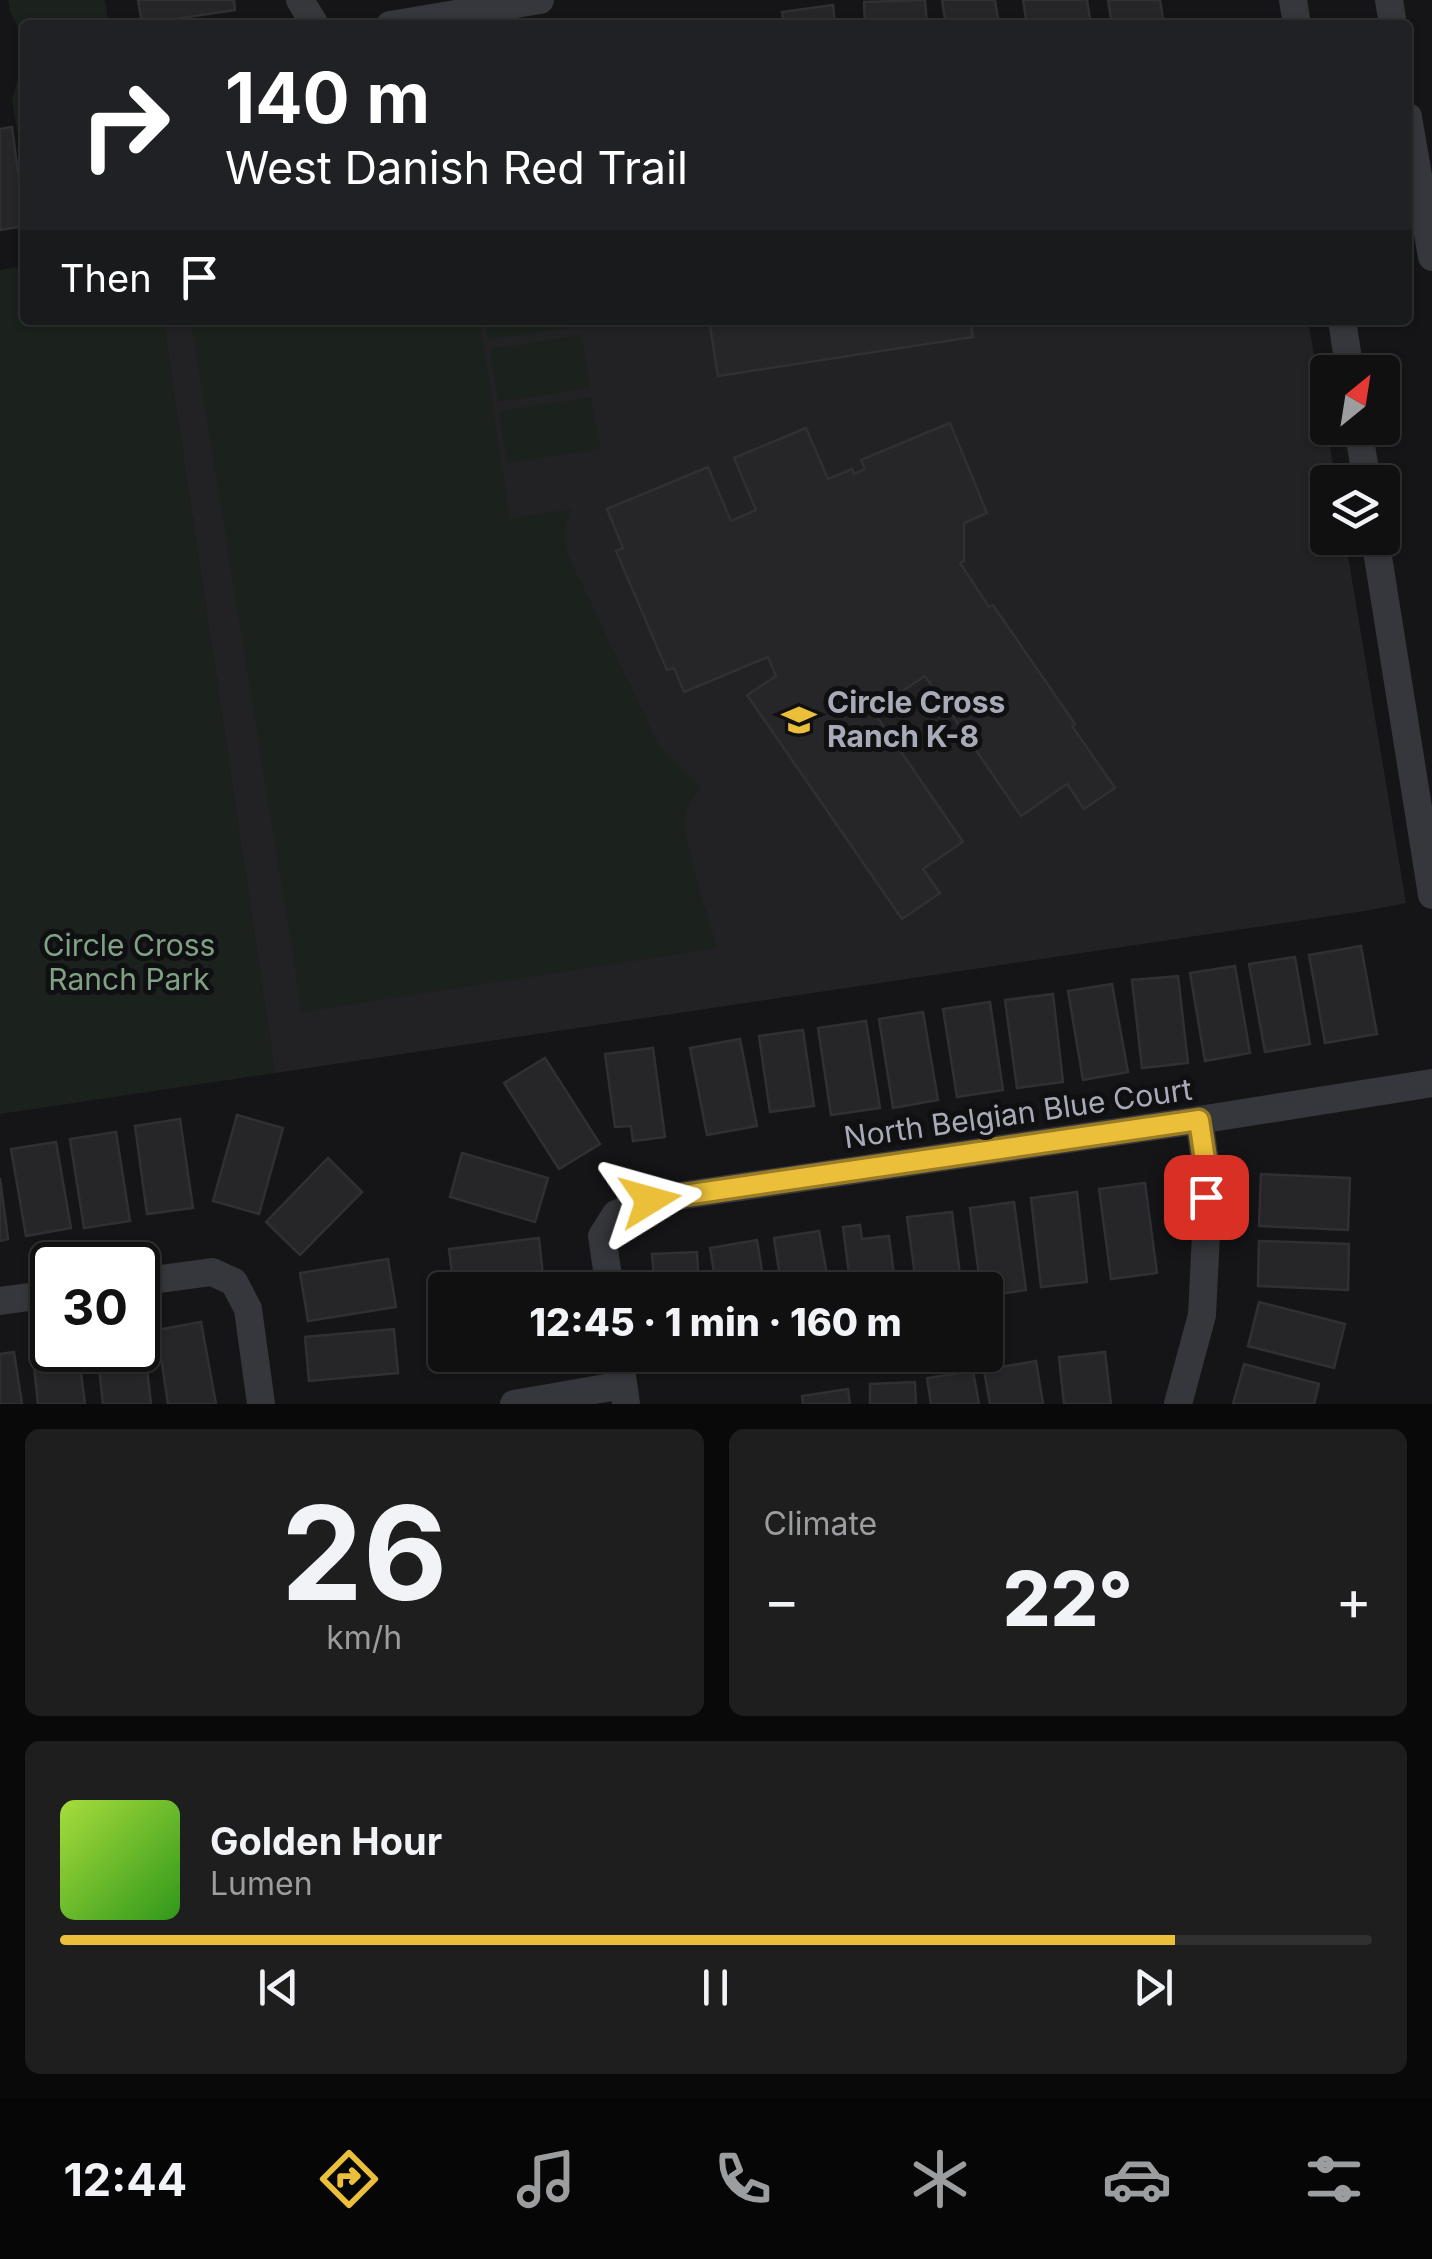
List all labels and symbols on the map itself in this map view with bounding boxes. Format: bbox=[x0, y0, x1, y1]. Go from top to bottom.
north arrow bbox=[1310, 355, 1400, 445]
place label: Circle Cross Ranch K-8 bbox=[827, 684, 1005, 754]
school or university icon: Circle Cross Ranch K-8 bbox=[780, 701, 818, 739]
park label: Circle Cross Ranch Park bbox=[43, 927, 215, 997]
street label: North Belgian Blue Court bbox=[841, 1071, 1194, 1155]
position arrow bbox=[598, 1148, 702, 1252]
pin bbox=[1164, 1155, 1249, 1240]
speed limit sign: 30 bbox=[30, 1242, 160, 1372]

